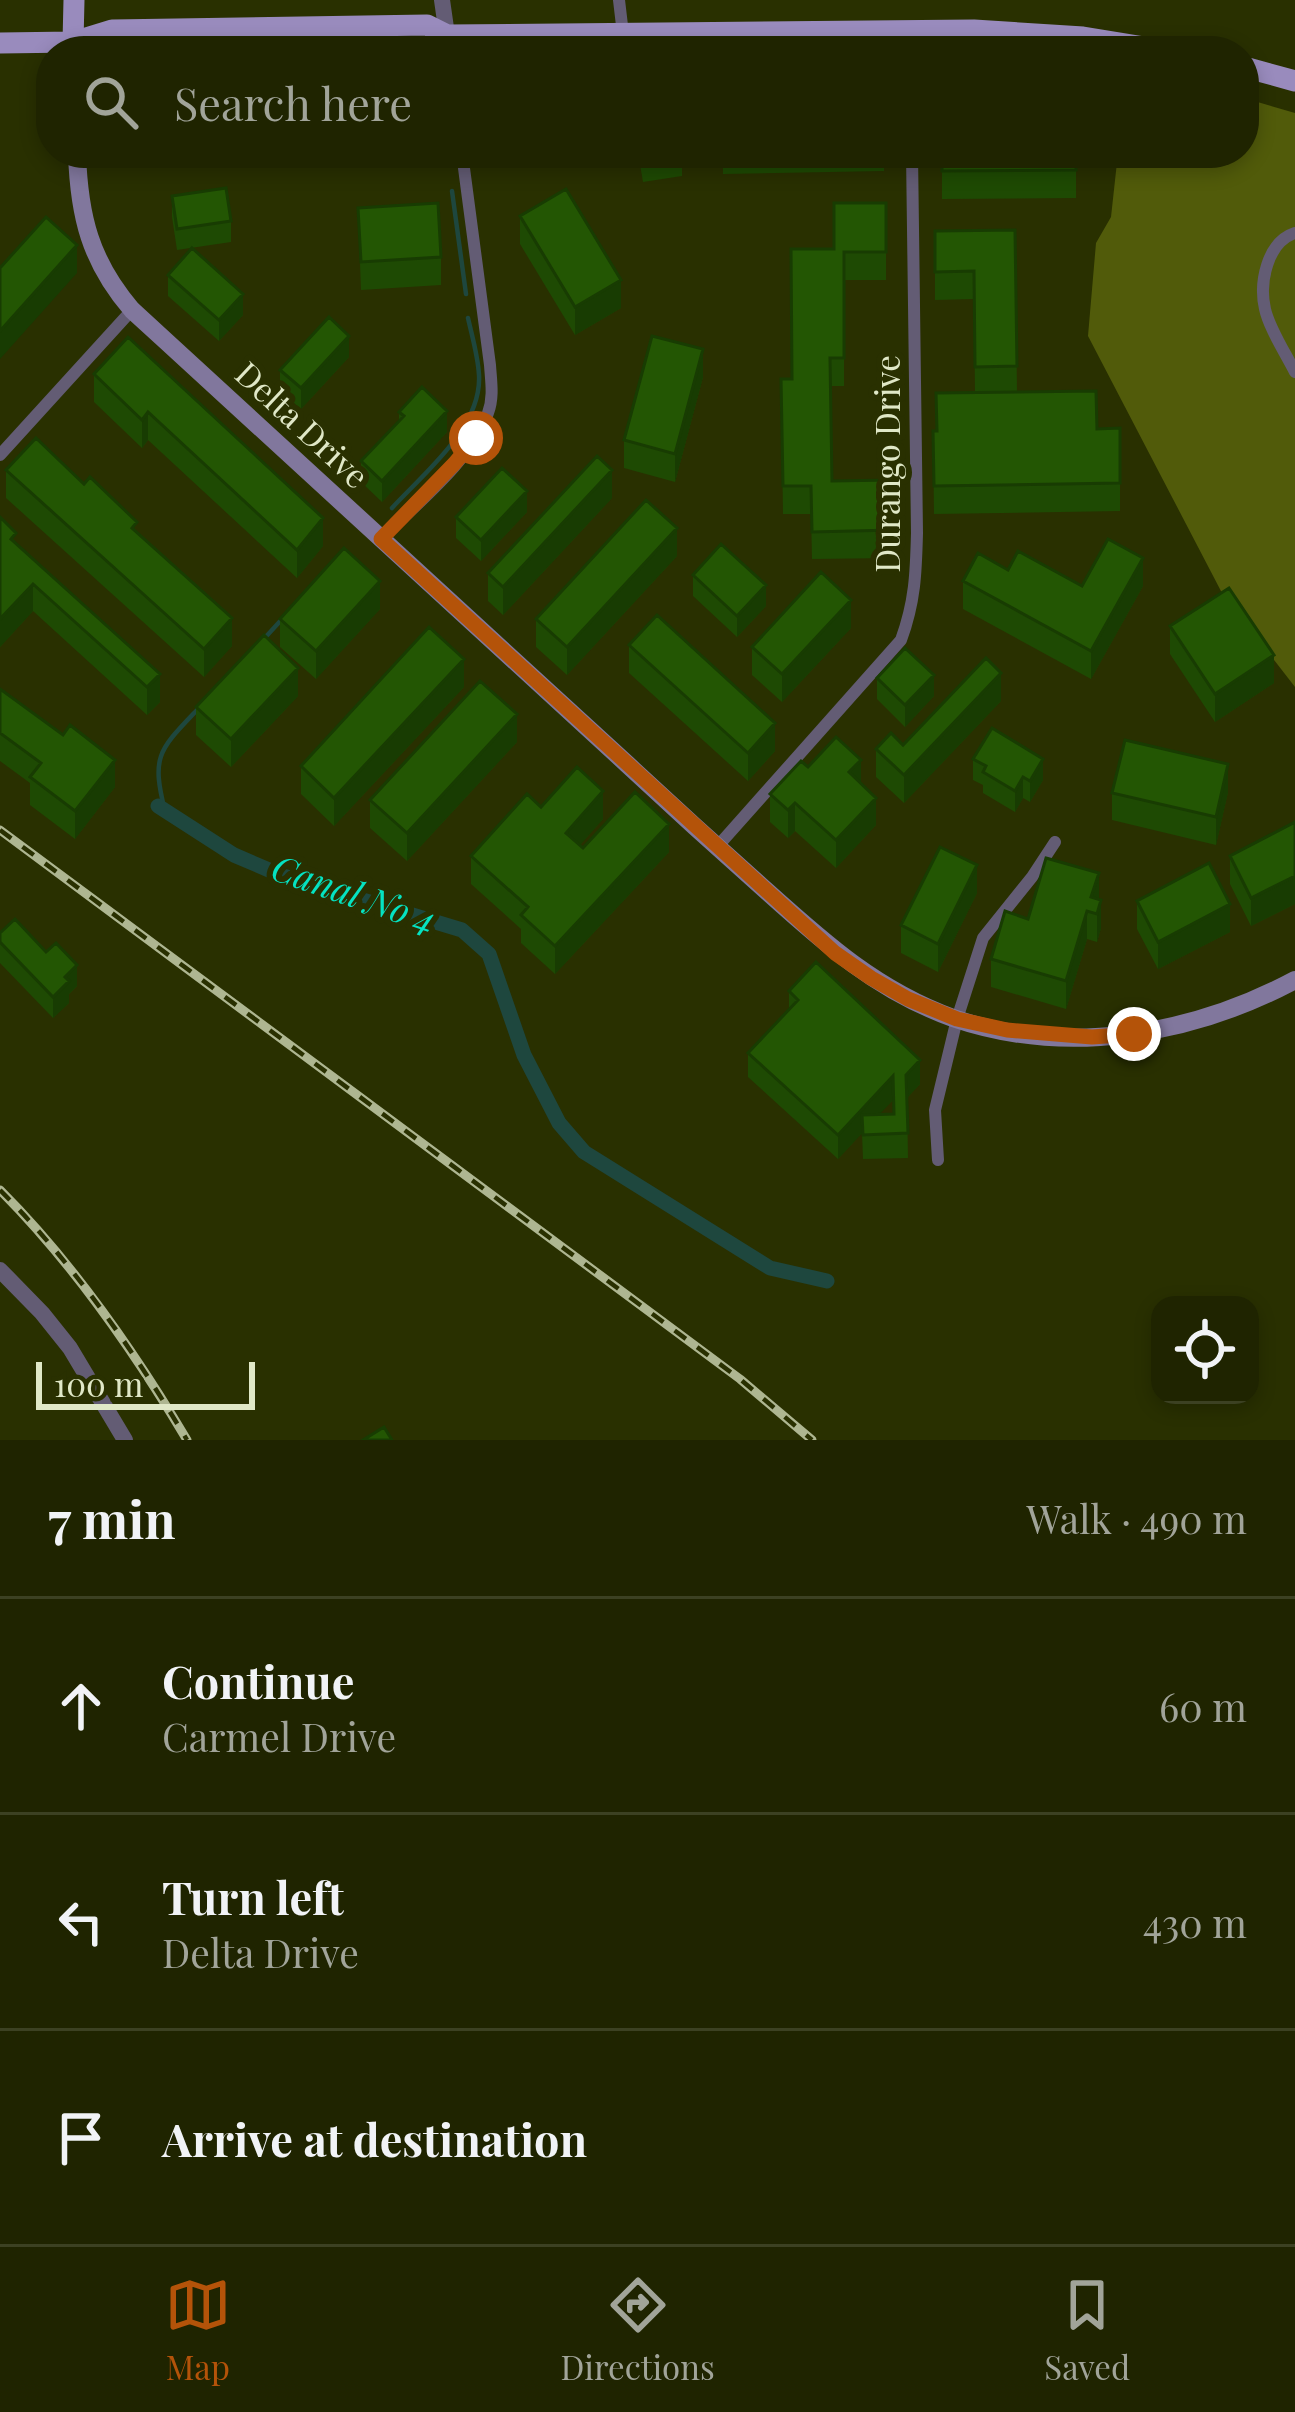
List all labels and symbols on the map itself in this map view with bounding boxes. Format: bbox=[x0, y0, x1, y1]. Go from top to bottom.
street label: Delta Drive bbox=[227, 351, 379, 496]
street label: Durango Drive bbox=[864, 355, 908, 573]
route start bbox=[449, 411, 503, 465]
water label: Canal No 4 bbox=[266, 842, 443, 943]
route end bbox=[1107, 1007, 1161, 1061]
scale bar bbox=[36, 1356, 255, 1409]

